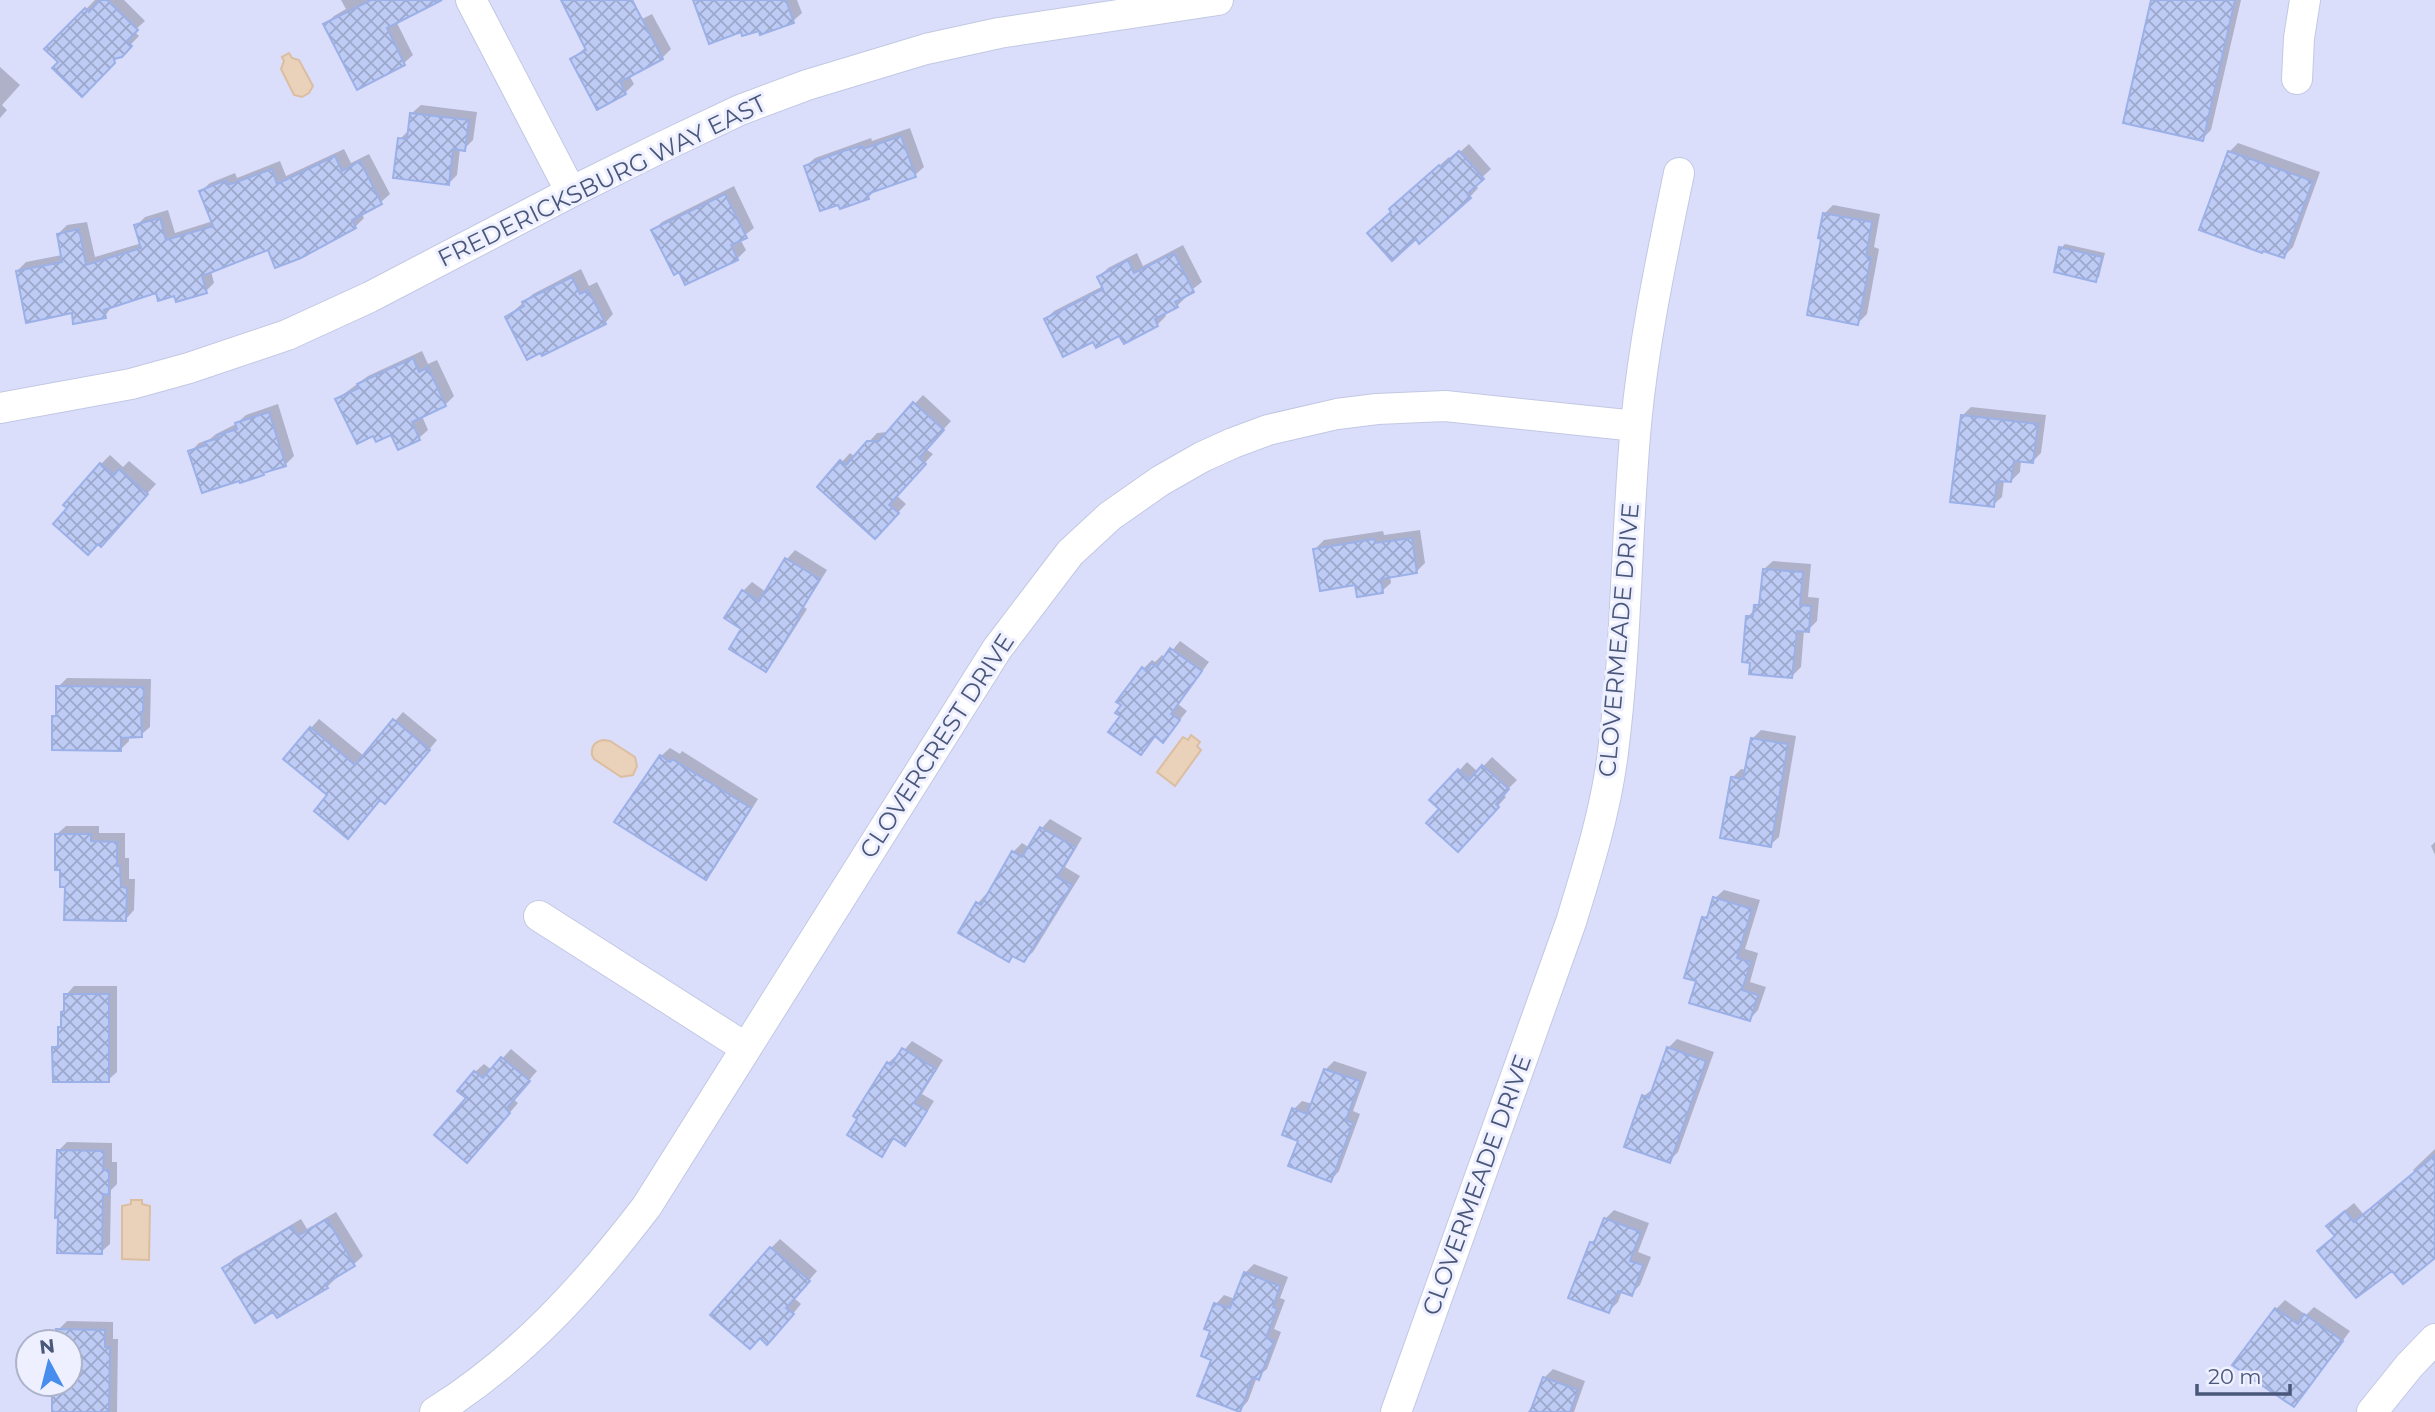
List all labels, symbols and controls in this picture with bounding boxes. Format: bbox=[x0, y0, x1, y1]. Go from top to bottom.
street label: FREDERICKSBURG WAY EAST bbox=[433, 88, 771, 273]
street label: CLOVERMEADE DRIVE bbox=[1592, 502, 1645, 778]
street label: CLOVERCREST DRIVE bbox=[853, 628, 1020, 863]
street label: CLOVERMEADE DRIVE bbox=[1416, 1051, 1537, 1319]
north arrow bbox=[14, 1328, 84, 1398]
text: N bbox=[38, 1334, 56, 1359]
scale bar bbox=[2197, 1352, 2290, 1396]
text: 20 m bbox=[2208, 1364, 2262, 1389]

